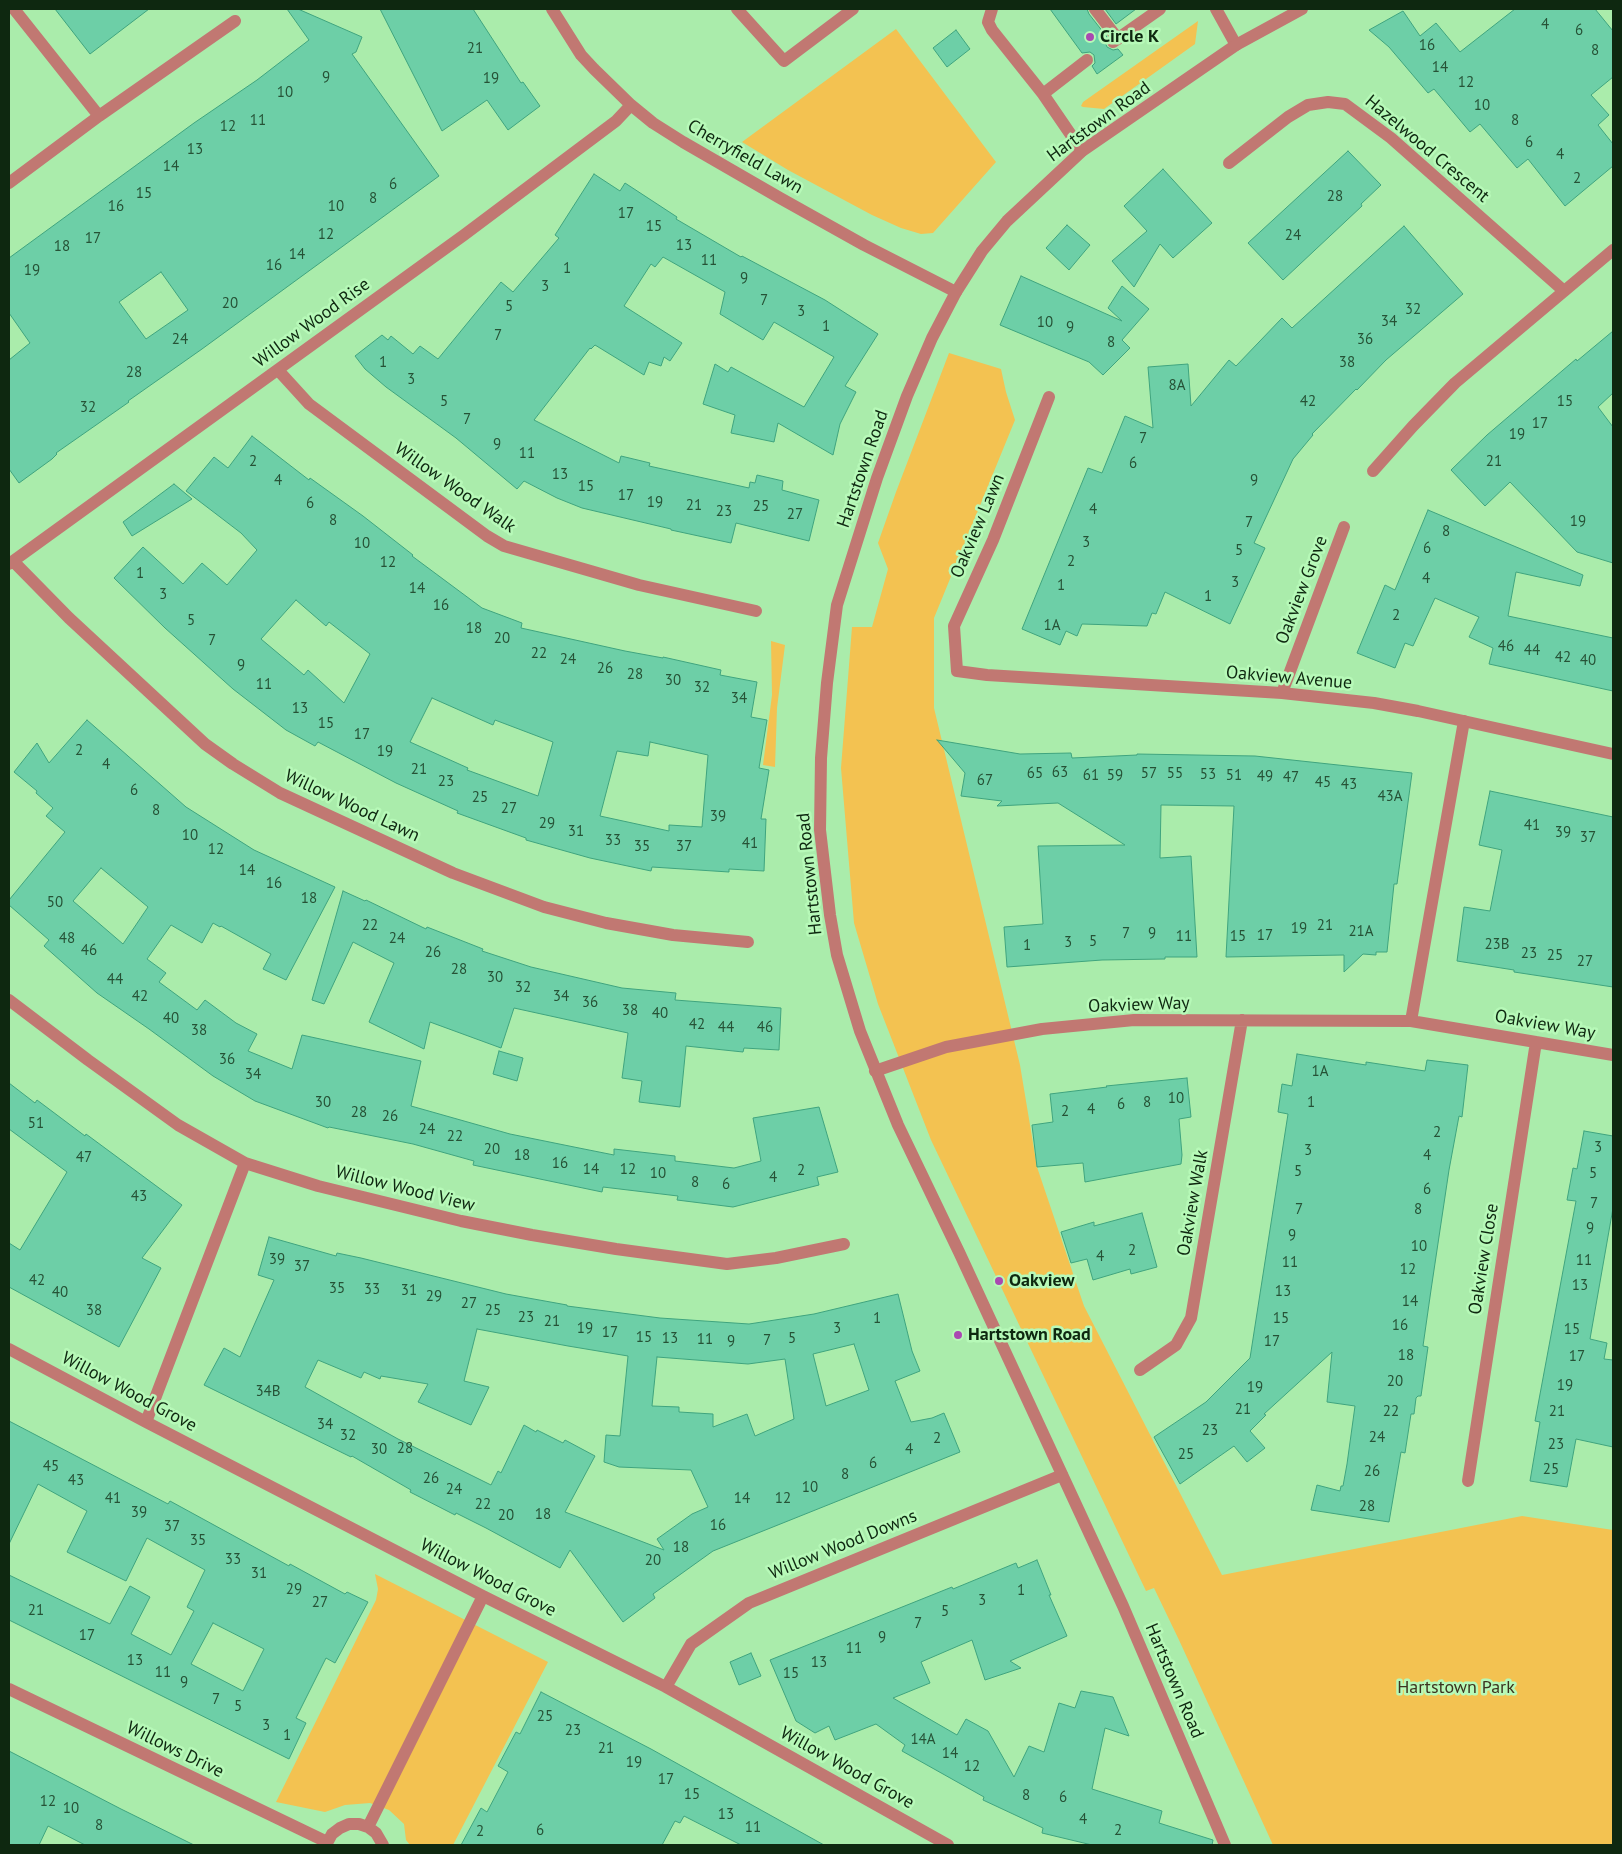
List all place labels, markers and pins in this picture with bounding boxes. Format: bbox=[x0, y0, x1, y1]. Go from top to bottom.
place label: Circle K bbox=[1100, 26, 1159, 48]
marker: Circle K bbox=[1084, 31, 1096, 43]
place label: Oakview bbox=[1009, 1270, 1075, 1292]
marker: Oakview bbox=[993, 1275, 1005, 1287]
place label: Hartstown Road bbox=[968, 1324, 1091, 1346]
marker: Hartstown Road bbox=[952, 1329, 964, 1341]

